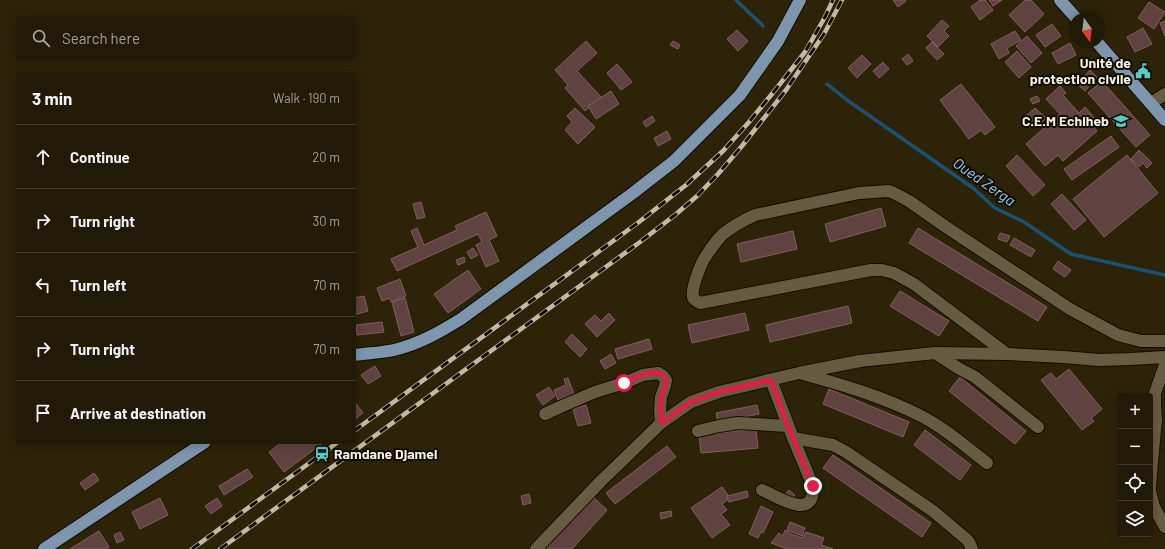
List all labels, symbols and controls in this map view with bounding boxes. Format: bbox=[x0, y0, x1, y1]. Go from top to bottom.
north arrow bbox=[1069, 12, 1105, 48]
search box bbox=[16, 16, 356, 60]
icon: search bbox=[30, 27, 52, 49]
text: Search here bbox=[62, 29, 140, 47]
place label: Unité de protection civile bbox=[1030, 54, 1131, 87]
public building icon: Unité de protection civile bbox=[1134, 62, 1152, 80]
text: 3 min bbox=[32, 88, 72, 108]
text: Walk · 190 m bbox=[273, 90, 340, 106]
place label: C.E.M Echiheb bbox=[1022, 112, 1109, 129]
school or university icon: C.E.M Echiheb bbox=[1112, 112, 1130, 130]
icon: ahead bbox=[32, 146, 54, 168]
text: Continue bbox=[70, 148, 130, 166]
text: 20 m bbox=[312, 149, 340, 165]
water label: Oued Zerga bbox=[950, 153, 1019, 209]
icon: right bbox=[32, 210, 54, 232]
text: Turn right bbox=[70, 212, 135, 230]
text: 30 m bbox=[313, 213, 340, 229]
icon: left bbox=[32, 274, 54, 296]
text: Turn left bbox=[70, 276, 126, 294]
text: 70 m bbox=[313, 277, 340, 293]
icon: right bbox=[32, 338, 54, 360]
text: Turn right bbox=[70, 340, 135, 358]
text: 70 m bbox=[313, 341, 340, 357]
route start bbox=[615, 374, 633, 392]
map controls bbox=[1117, 393, 1153, 537]
button: + bbox=[1117, 393, 1153, 429]
icon: arrive bbox=[32, 402, 54, 424]
text: Arrive at destination bbox=[70, 404, 206, 422]
button: − bbox=[1117, 429, 1153, 465]
station icon: Ramdane Djamel bbox=[313, 445, 331, 463]
place label: Ramdane Djamel bbox=[334, 445, 437, 462]
button: locate bbox=[1117, 465, 1153, 501]
route end bbox=[804, 477, 822, 495]
button: layers bbox=[1117, 501, 1153, 537]

